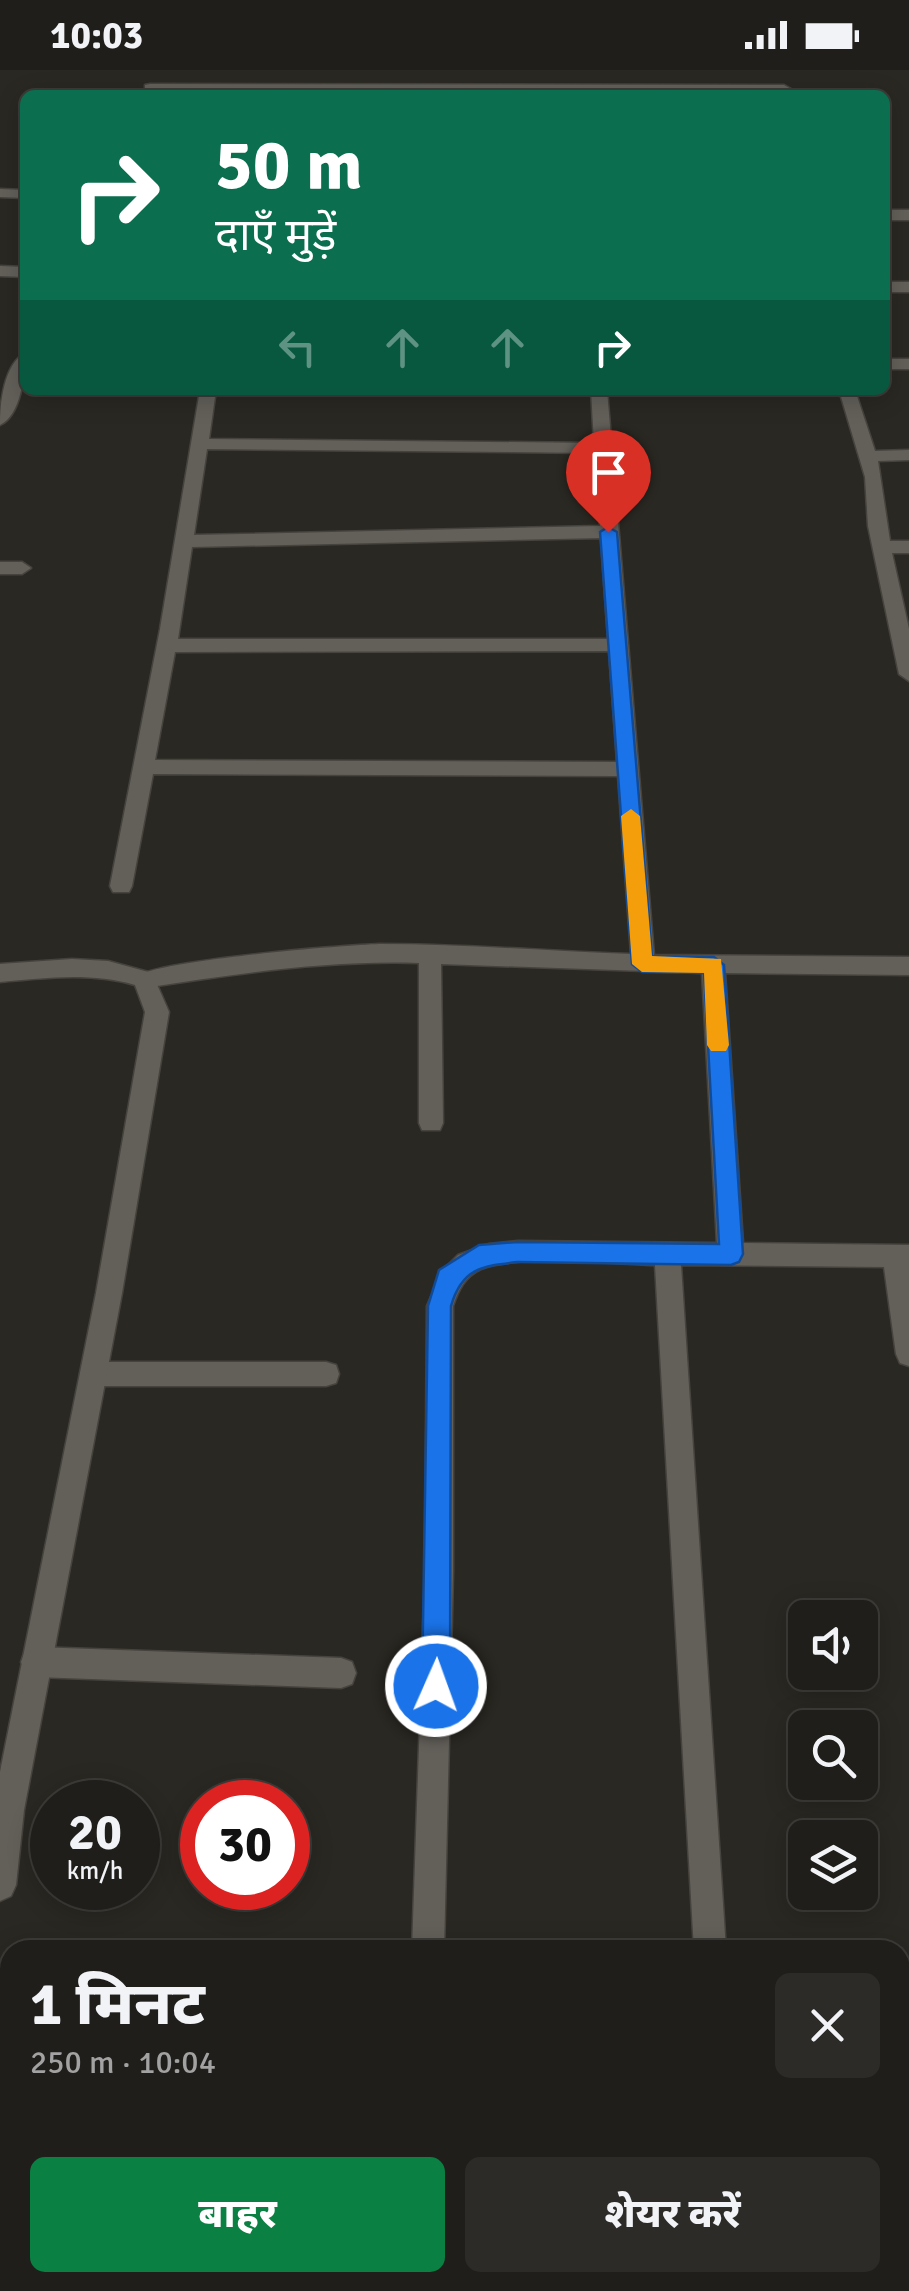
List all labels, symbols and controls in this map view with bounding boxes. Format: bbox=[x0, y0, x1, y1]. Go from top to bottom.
text: 10:03 bbox=[50, 12, 143, 59]
text: 50 m bbox=[215, 122, 363, 208]
icon: right bbox=[50, 130, 180, 260]
text: दाएँ मुड़ें bbox=[215, 208, 336, 263]
icon: left bbox=[270, 320, 325, 375]
icon: ahead bbox=[375, 320, 430, 375]
icon: ahead bbox=[480, 320, 535, 375]
icon: right bbox=[585, 320, 640, 375]
pin bbox=[566, 430, 651, 533]
icon: arrive bbox=[581, 445, 636, 500]
map controls bbox=[788, 1600, 878, 1910]
button: sound bbox=[788, 1600, 878, 1690]
position arrow bbox=[384, 1634, 488, 1738]
button: search bbox=[788, 1710, 878, 1800]
speed limit sign: 30 bbox=[180, 1780, 310, 1910]
text: 20 bbox=[68, 1802, 122, 1864]
button: layers bbox=[788, 1820, 878, 1910]
text: km/h bbox=[67, 1855, 123, 1886]
text: 1 मिनट bbox=[30, 1968, 205, 2042]
button: close bbox=[775, 1973, 880, 2078]
text: 250 m · 10:04 bbox=[30, 2043, 216, 2082]
button: बाहर bbox=[30, 2157, 445, 2272]
button: शेयर करें bbox=[465, 2157, 880, 2272]

